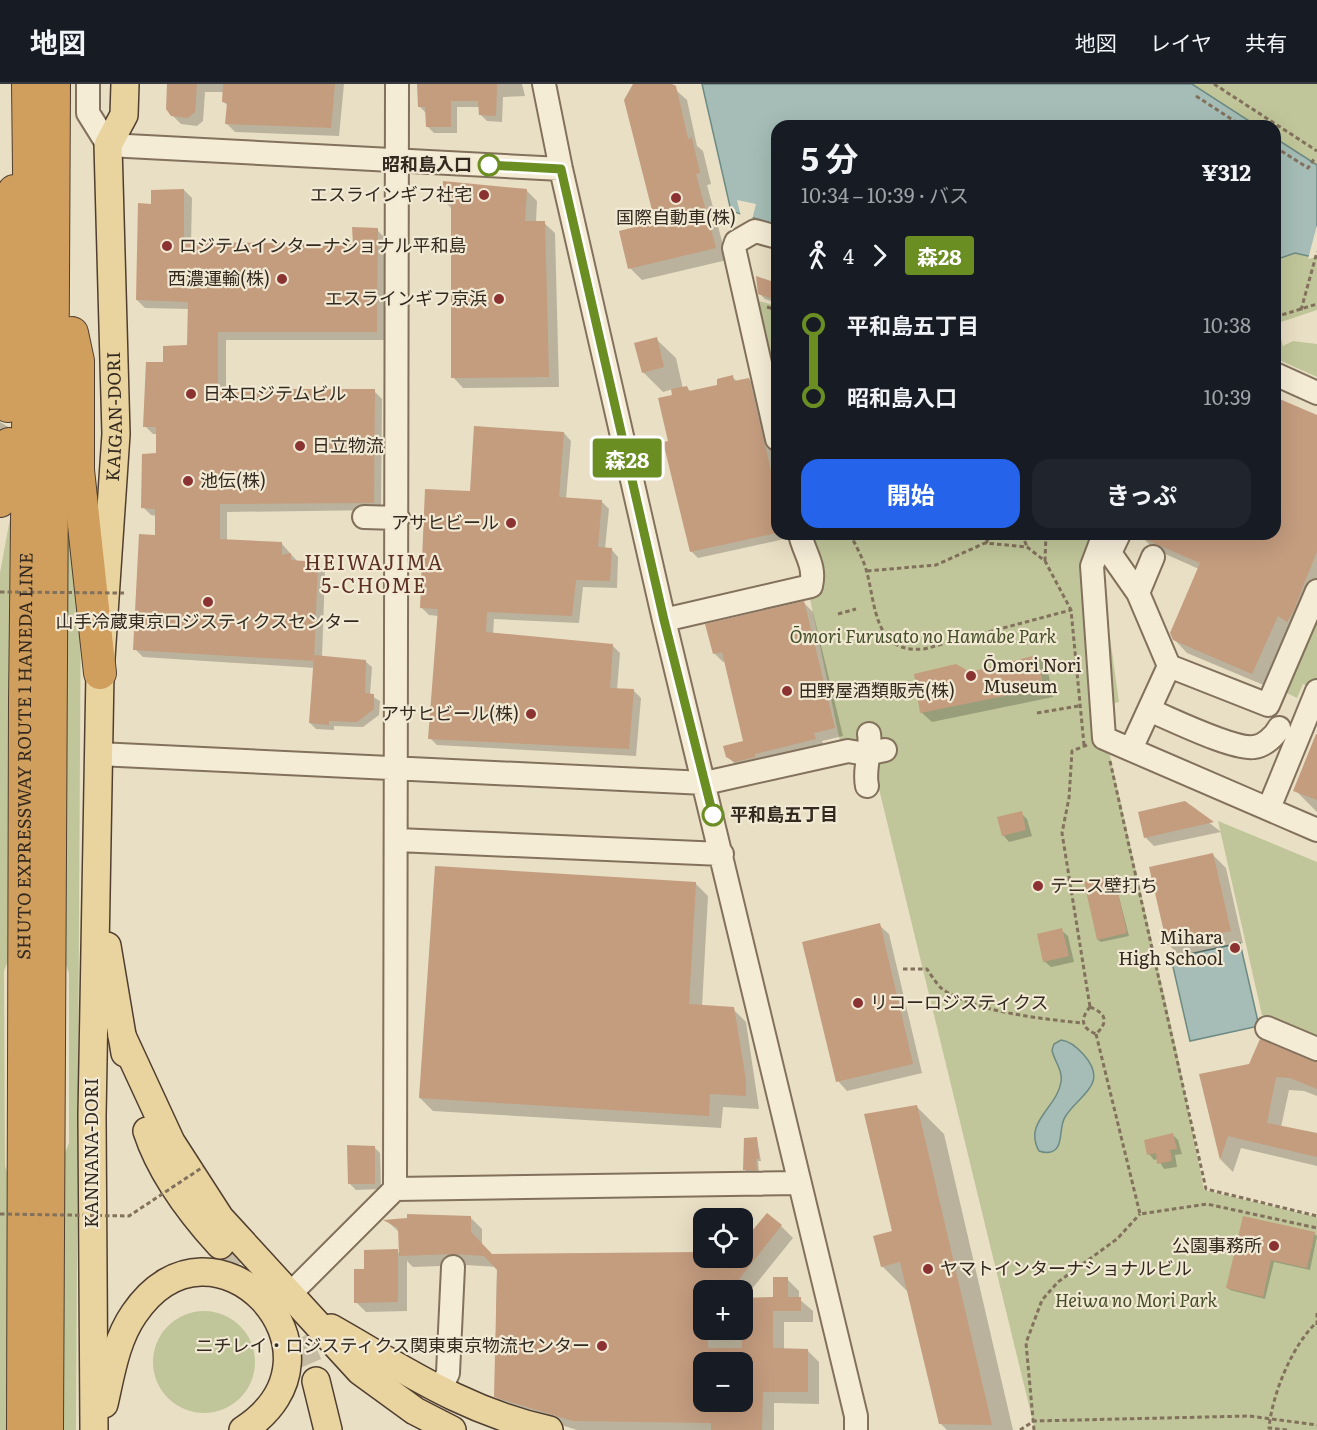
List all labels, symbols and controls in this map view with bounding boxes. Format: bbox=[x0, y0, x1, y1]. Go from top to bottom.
text: 地図 bbox=[30, 20, 86, 62]
text: 地図 bbox=[1075, 26, 1117, 57]
text: レイヤ bbox=[1150, 26, 1212, 57]
text: 共有 bbox=[1245, 26, 1287, 57]
text: 5 分 bbox=[801, 132, 859, 181]
place label: 昭和島入口 bbox=[382, 150, 472, 177]
marker: 昭和島入口 bbox=[478, 154, 500, 176]
text: ¥312 bbox=[1201, 155, 1251, 188]
text: 10:34 – 10:39 · バス bbox=[801, 179, 969, 209]
place label: エスラインギフ社宅 bbox=[310, 180, 472, 207]
marker: エスラインギフ社宅 bbox=[477, 188, 491, 202]
marker: 国際自動車(株) bbox=[669, 191, 683, 205]
place label: 国際自動車(株) bbox=[616, 203, 736, 230]
place label: ロジテムインターナショナル平和島 bbox=[179, 231, 466, 258]
marker: ロジテムインターナショナル平和島 bbox=[160, 239, 174, 253]
icon: walk bbox=[801, 239, 834, 272]
icon: forward bbox=[863, 239, 896, 272]
text: 4 bbox=[843, 240, 854, 270]
text: 森28 bbox=[917, 240, 962, 271]
place label: 西濃運輸(株) bbox=[168, 264, 270, 291]
marker: 西濃運輸(株) bbox=[275, 272, 289, 286]
place label: エスラインギフ京浜 bbox=[325, 284, 487, 311]
marker: エスラインギフ京浜 bbox=[492, 292, 506, 306]
text: 平和島五丁目 bbox=[847, 308, 979, 341]
text: 10:38 bbox=[1203, 309, 1251, 339]
street label: KAIGAN-DORI bbox=[98, 351, 128, 482]
place label: 日本ロジテムビル bbox=[203, 379, 346, 406]
text: 昭和島入口 bbox=[847, 380, 957, 413]
text: 10:39 bbox=[1204, 381, 1251, 411]
marker: 日本ロジテムビル bbox=[184, 387, 198, 401]
place label: 日立物流 bbox=[312, 431, 384, 458]
line badge: 森28 bbox=[592, 438, 662, 478]
marker: 日立物流 bbox=[293, 439, 307, 453]
text: 森28 bbox=[605, 443, 649, 474]
button: 開始 bbox=[801, 459, 1020, 528]
button: きっぷ bbox=[1032, 459, 1251, 528]
place label: 池伝(株) bbox=[200, 466, 266, 493]
marker: 池伝(株) bbox=[181, 474, 195, 488]
place label: アサヒビール bbox=[391, 508, 499, 535]
marker: アサヒビール bbox=[504, 516, 518, 530]
district label: HEIWAJIMA 5-CHOME bbox=[304, 546, 444, 599]
street label: SHUTO EXPRESSWAY ROUTE 1 HANEDA LINE bbox=[9, 552, 39, 960]
marker: 山手冷蔵東京ロジスティクスセンター bbox=[201, 595, 215, 609]
place label: 山手冷蔵東京ロジスティクスセンター bbox=[56, 607, 360, 634]
park label: Ōmori Furusato no Hamabe Park bbox=[790, 622, 1057, 649]
place label: Ōmori Nori Museum bbox=[983, 651, 1082, 699]
marker: Ōmori Nori Museum bbox=[964, 669, 978, 683]
place label: 田野屋酒類販売(株) bbox=[799, 676, 955, 703]
marker: 田野屋酒類販売(株) bbox=[780, 684, 794, 698]
place label: アサヒビール(株) bbox=[381, 699, 519, 726]
marker: アサヒビール(株) bbox=[524, 707, 538, 721]
place label: 平和島五丁目 bbox=[730, 800, 838, 827]
marker: 平和島五丁目 bbox=[702, 804, 724, 826]
place label: テニス壁打ち bbox=[1050, 871, 1158, 898]
marker: テニス壁打ち bbox=[1031, 879, 1045, 893]
place label: Mihara High School bbox=[1118, 923, 1223, 971]
marker: Mihara High School bbox=[1228, 941, 1242, 955]
place label: リコーロジスティクス bbox=[870, 988, 1048, 1015]
marker: リコーロジスティクス bbox=[851, 996, 865, 1010]
street label: KANNANA-DORI bbox=[77, 1078, 104, 1228]
map controls bbox=[693, 1208, 753, 1412]
button: locate bbox=[693, 1208, 753, 1268]
place label: 公園事務所 bbox=[1172, 1231, 1262, 1258]
marker: 公園事務所 bbox=[1267, 1239, 1281, 1253]
place label: ヤマトインターナショナルビル bbox=[940, 1254, 1192, 1281]
marker: ヤマトインターナショナルビル bbox=[921, 1262, 935, 1276]
button: + bbox=[693, 1280, 753, 1340]
park label: Heiwa no Mori Park bbox=[1055, 1286, 1217, 1313]
place label: ニチレイ・ロジスティクス関東東京物流センター bbox=[196, 1331, 590, 1358]
marker: ニチレイ・ロジスティクス関東東京物流センター bbox=[595, 1339, 609, 1353]
button: − bbox=[693, 1352, 753, 1412]

